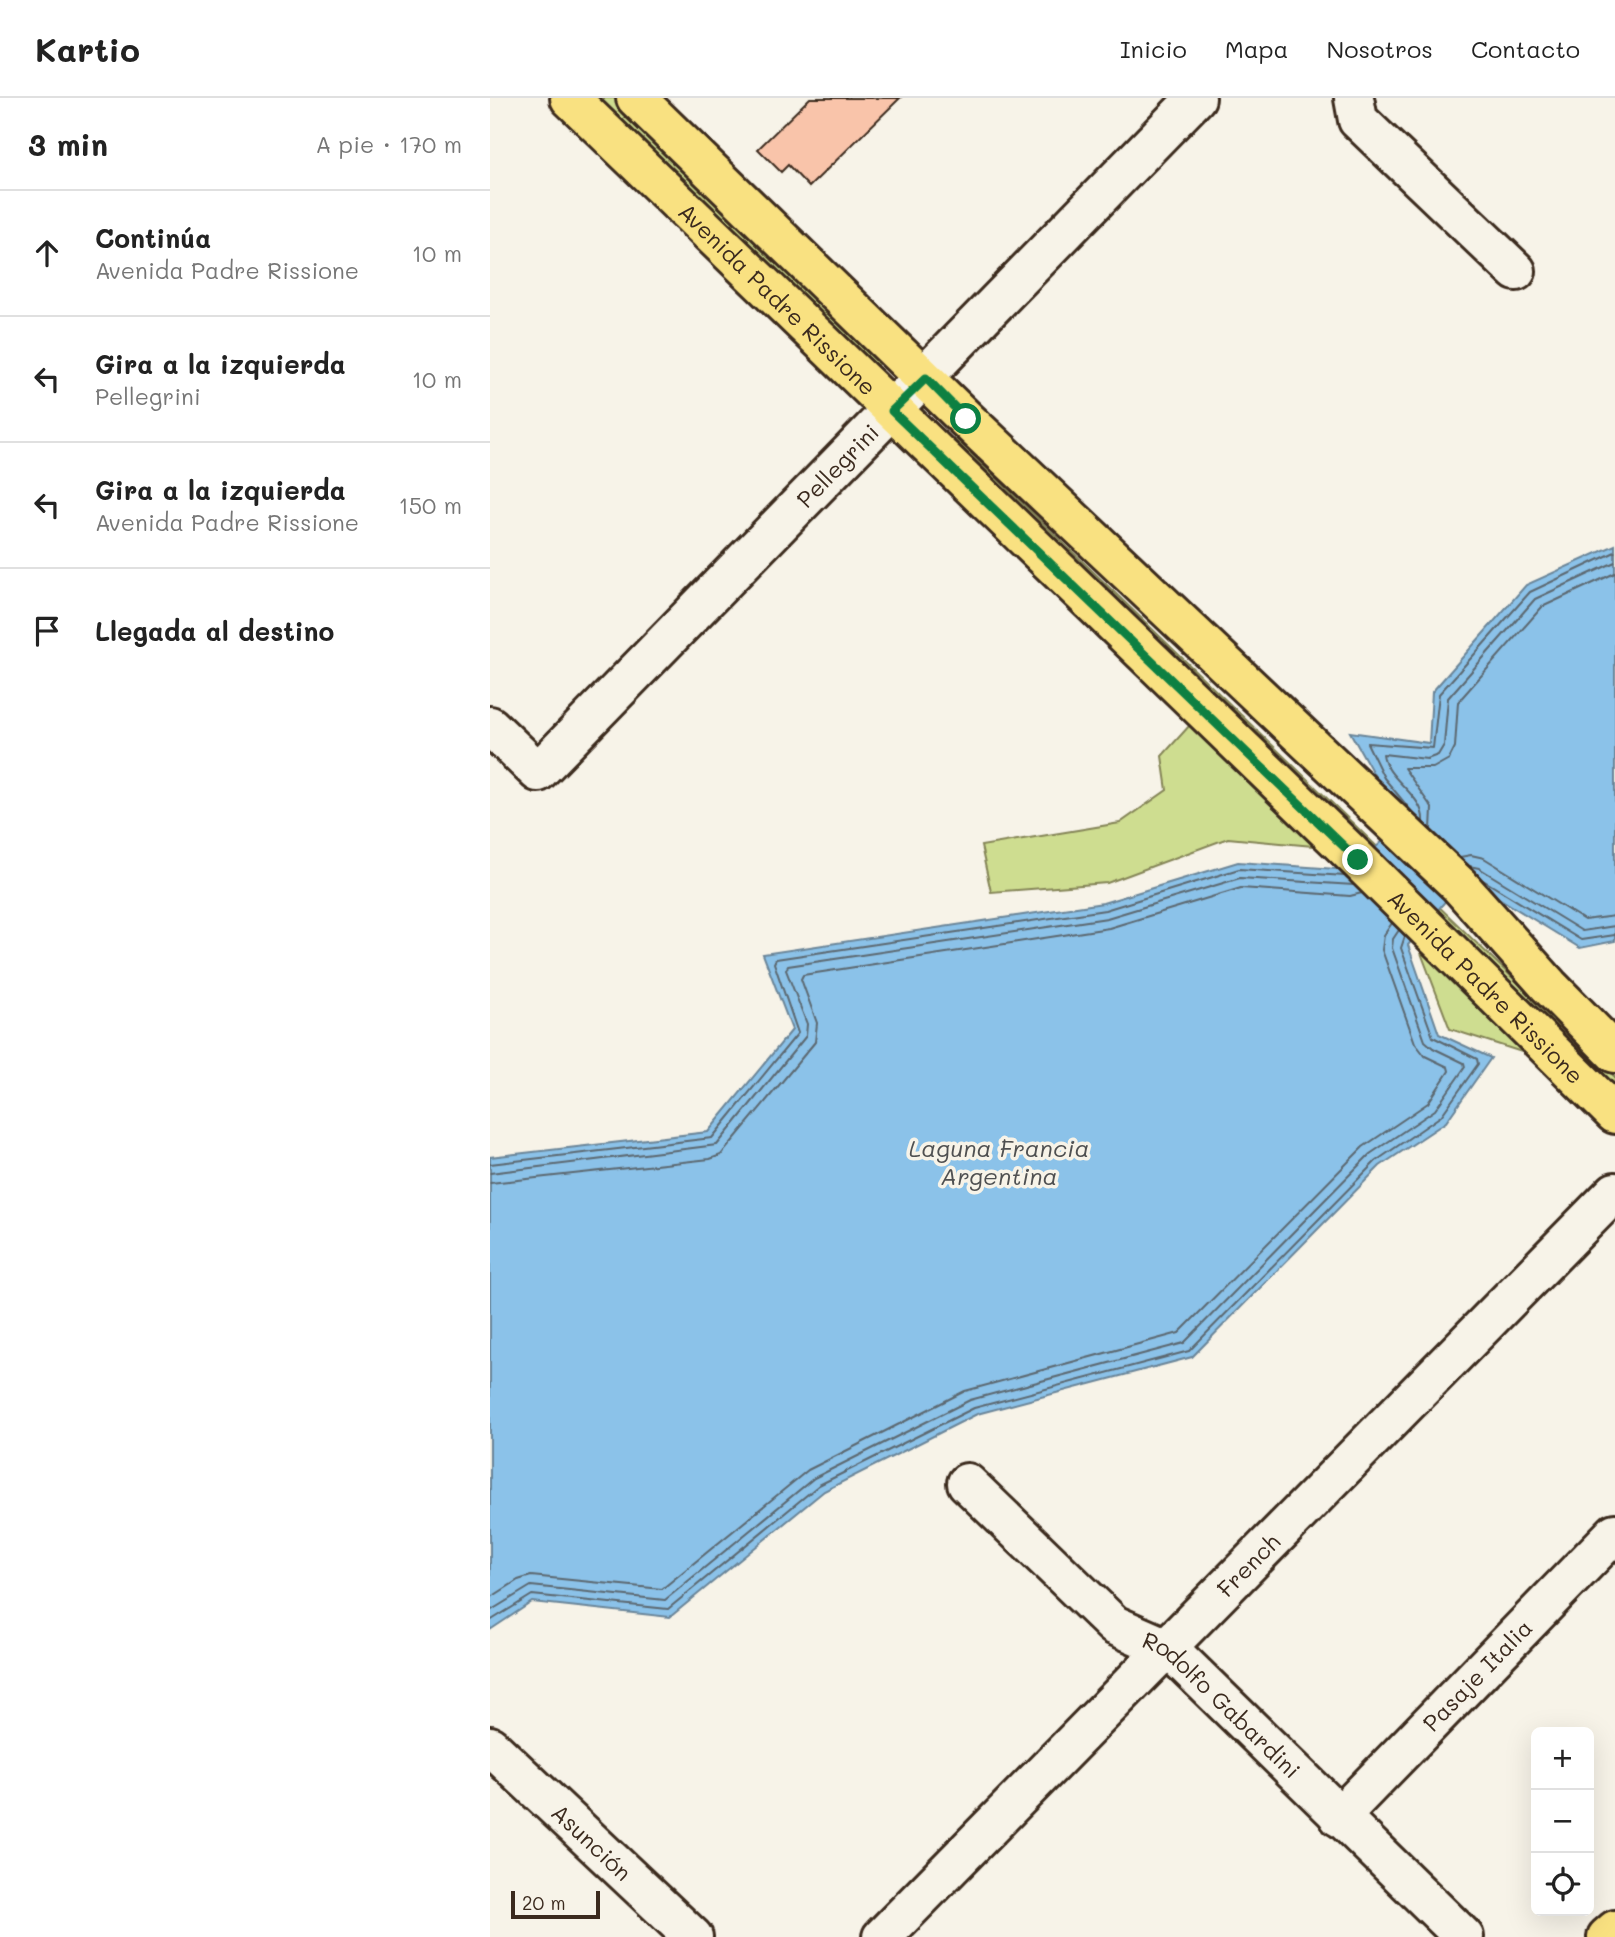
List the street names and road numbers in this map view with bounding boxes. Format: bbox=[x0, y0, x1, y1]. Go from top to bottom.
street label: Avenida Padre Rissione bbox=[672, 196, 883, 402]
street label: Pellegrini bbox=[790, 417, 885, 514]
street label: Avenida Padre Rissione bbox=[1381, 883, 1590, 1090]
street label: French bbox=[1210, 1527, 1286, 1603]
street label: Pasaje Italia bbox=[1416, 1613, 1538, 1737]
street label: Rodolfo Gabardini bbox=[1138, 1624, 1307, 1784]
street label: Asunción bbox=[545, 1797, 638, 1887]

